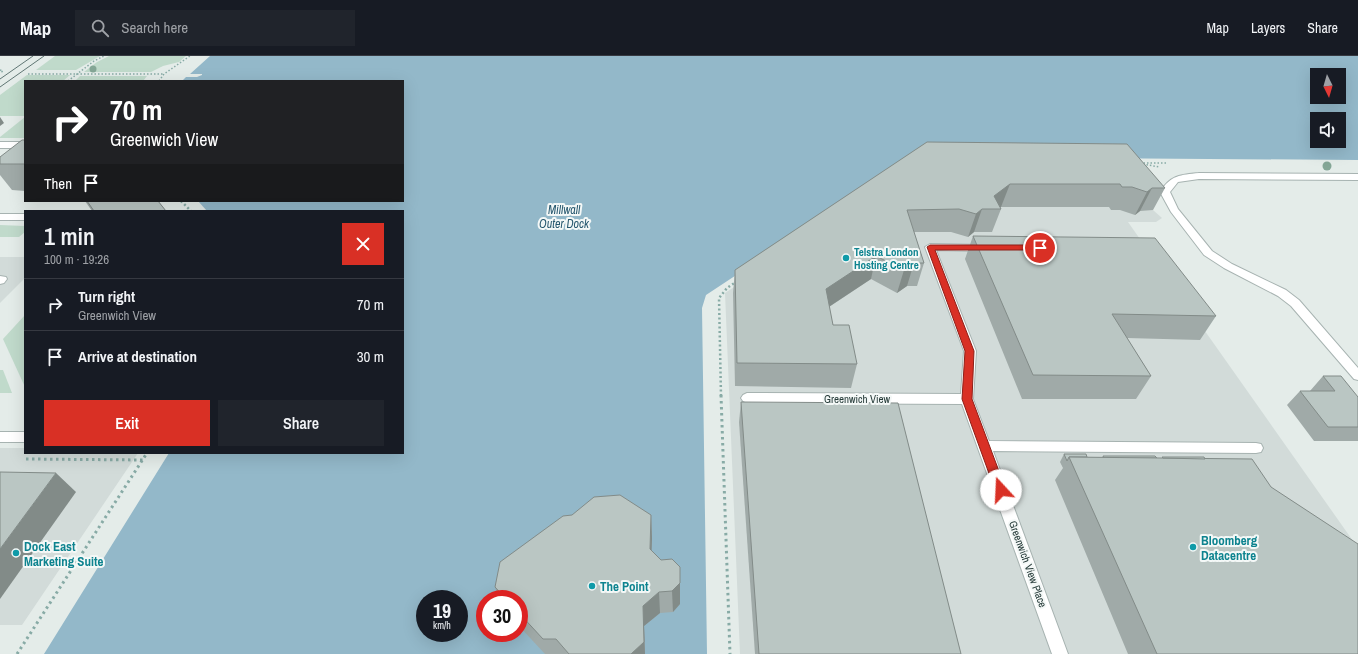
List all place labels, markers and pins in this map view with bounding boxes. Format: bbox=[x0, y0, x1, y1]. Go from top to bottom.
pin bbox=[1023, 231, 1057, 265]
place label: Telstra London Hosting Centre bbox=[854, 245, 919, 272]
marker: Telstra London Hosting Centre bbox=[841, 253, 851, 263]
place label: Bloomberg Datacentre bbox=[1201, 532, 1258, 564]
place label: Dock East Marketing Suite bbox=[24, 538, 103, 570]
marker: Bloomberg Datacentre bbox=[1188, 542, 1198, 552]
marker: Dock East Marketing Suite bbox=[11, 548, 21, 558]
place label: The Point bbox=[600, 578, 649, 595]
marker: The Point bbox=[587, 581, 597, 591]

